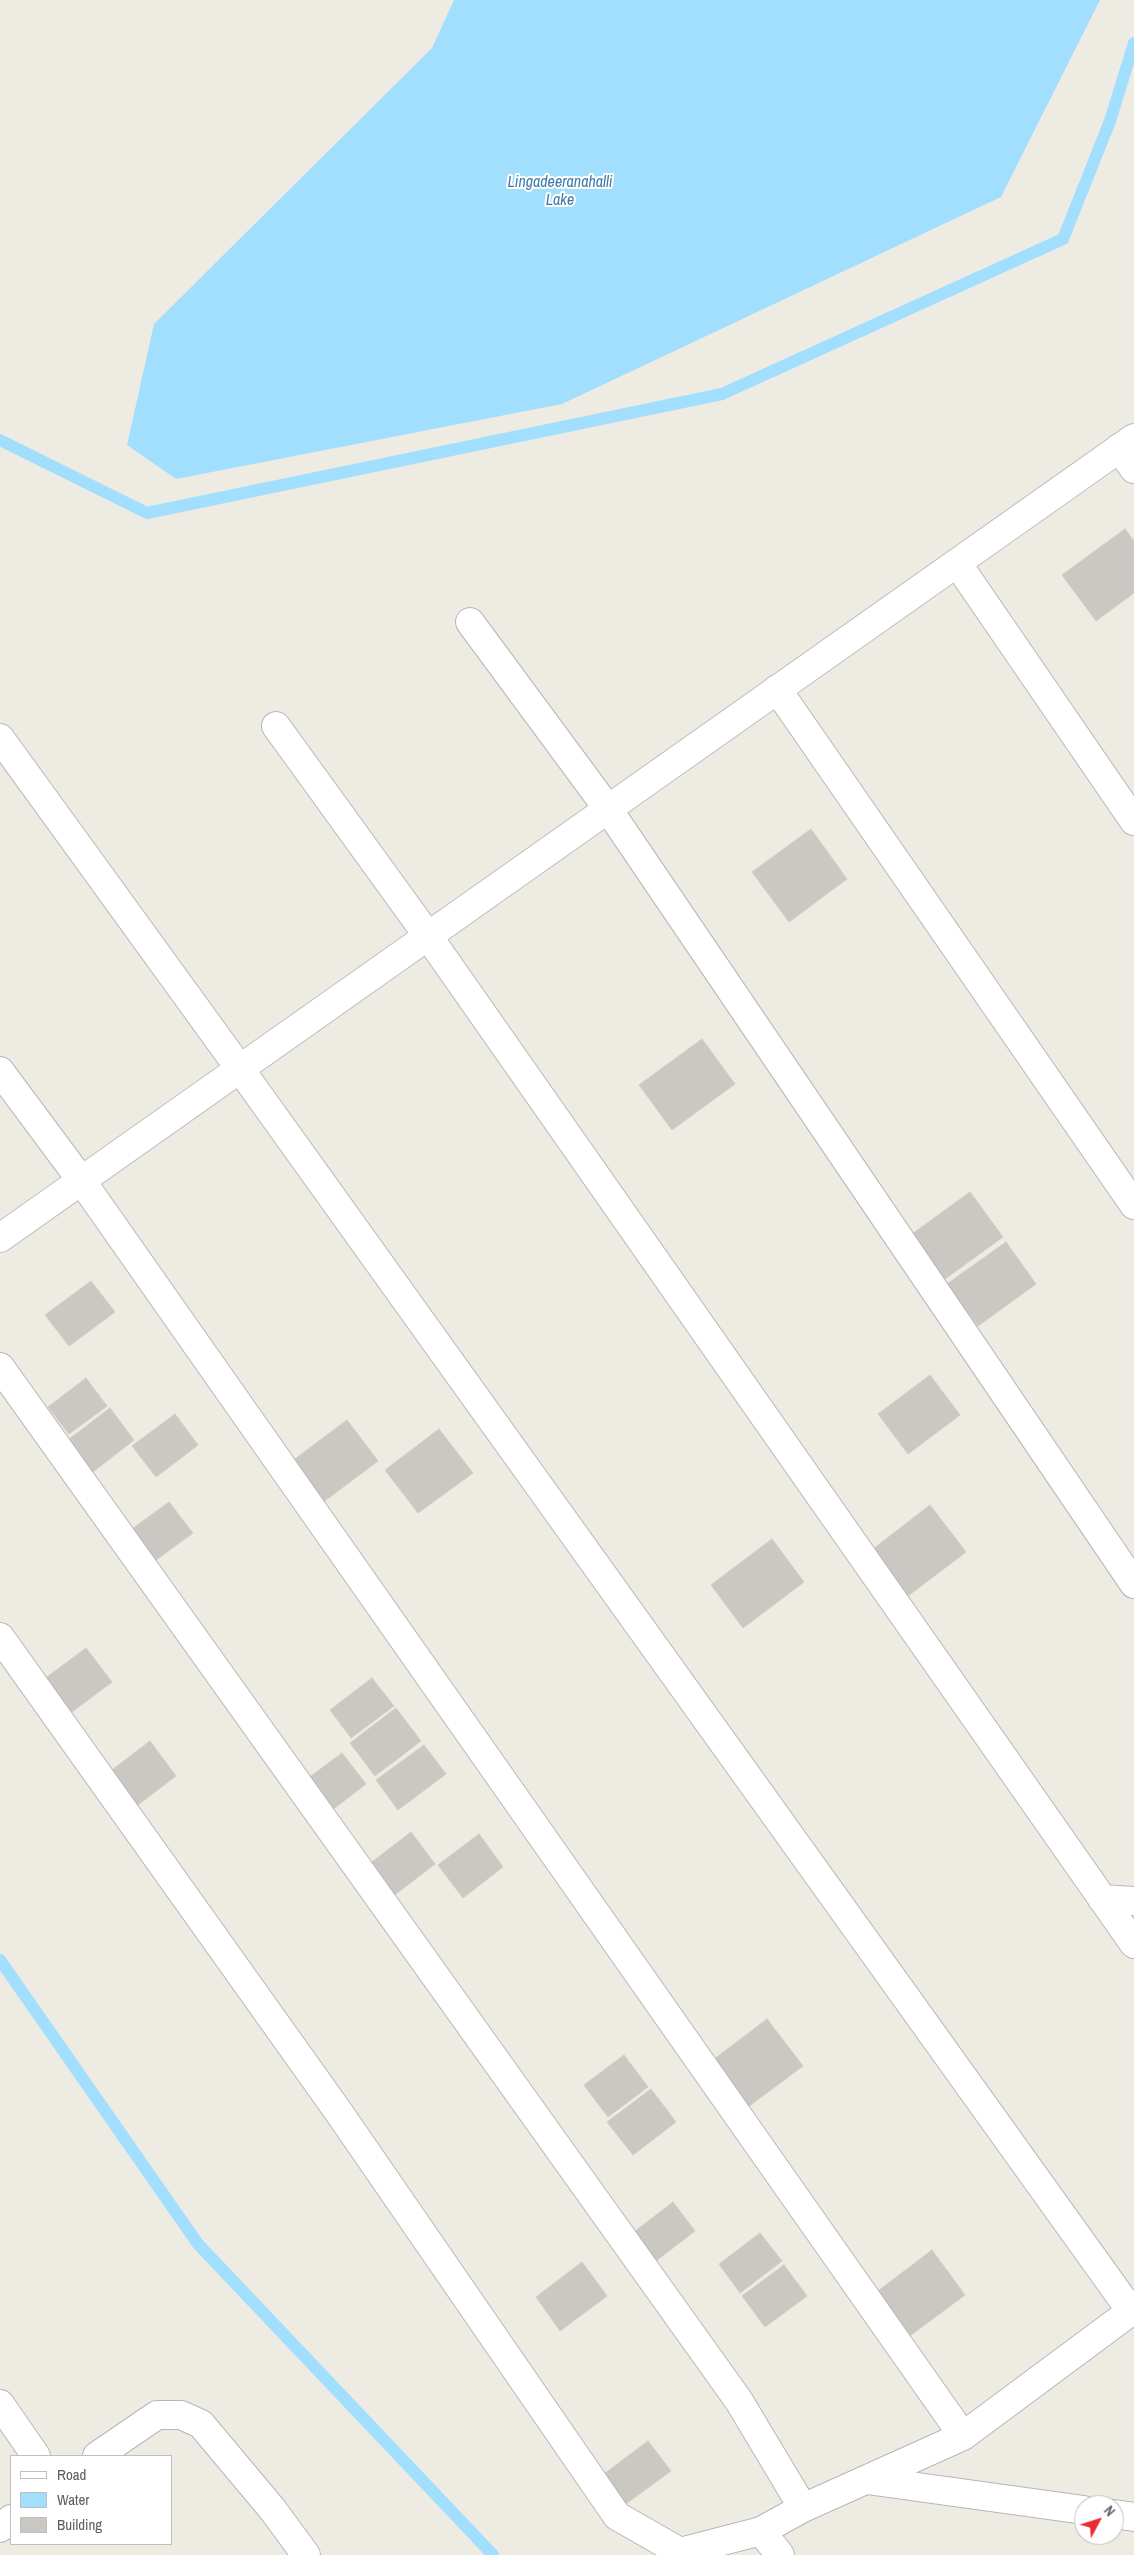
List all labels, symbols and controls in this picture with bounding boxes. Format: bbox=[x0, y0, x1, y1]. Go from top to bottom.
water label: Lingadeeranahalli Lake bbox=[507, 173, 613, 211]
legend bbox=[10, 2455, 172, 2545]
text: Road bbox=[57, 2464, 86, 2485]
text: Water bbox=[57, 2489, 89, 2510]
north arrow bbox=[1074, 2495, 1124, 2545]
text: N bbox=[1100, 2502, 1119, 2520]
text: Building bbox=[57, 2514, 102, 2535]

